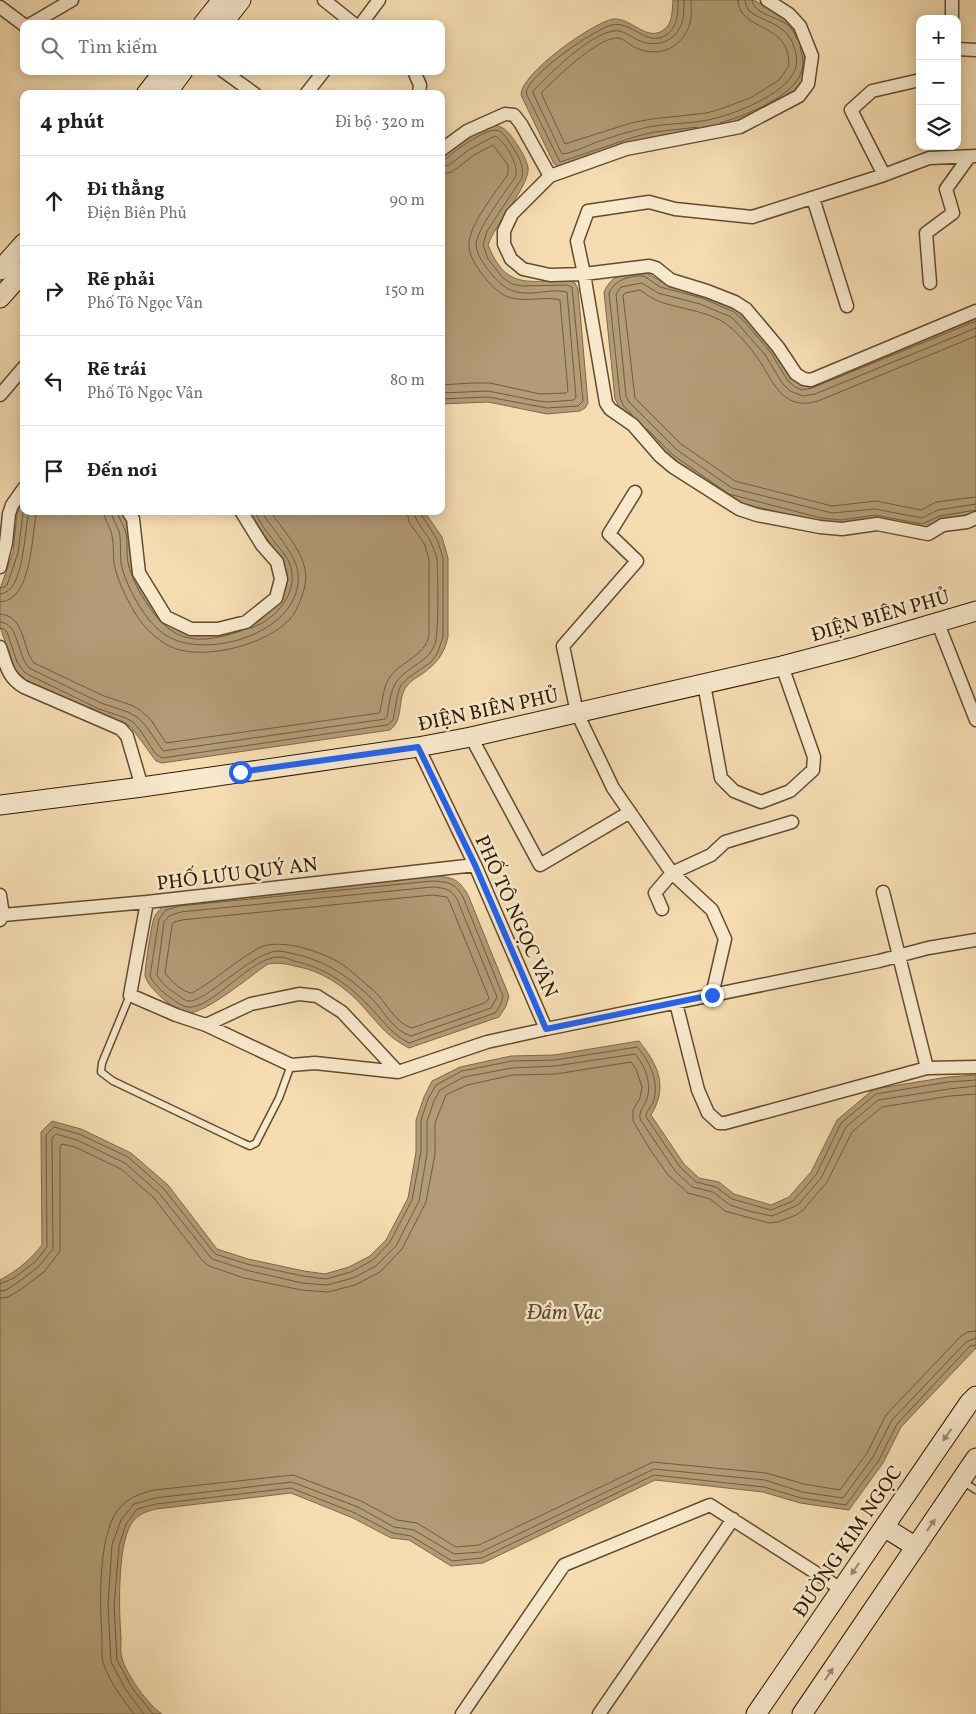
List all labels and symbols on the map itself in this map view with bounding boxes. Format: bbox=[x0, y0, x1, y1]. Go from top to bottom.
street label: ĐIỆN BIÊN PHỦ bbox=[808, 584, 953, 650]
street label: ĐIỆN BIÊN PHỦ bbox=[416, 682, 561, 740]
route start bbox=[229, 761, 252, 784]
street label: PHỐ TÔ NGỌC VÂN bbox=[467, 831, 564, 1003]
street label: PHỐ LƯU QUÝ AN bbox=[155, 851, 319, 899]
route end bbox=[701, 984, 724, 1007]
water label: Đầm Vạc bbox=[526, 1299, 602, 1328]
one-way arrow bbox=[942, 1428, 952, 1442]
street label: ĐƯỜNG KIM NGỌC bbox=[787, 1461, 910, 1624]
one-way arrow bbox=[926, 1518, 935, 1532]
one-way arrow bbox=[850, 1562, 860, 1575]
one-way arrow bbox=[824, 1667, 834, 1681]

